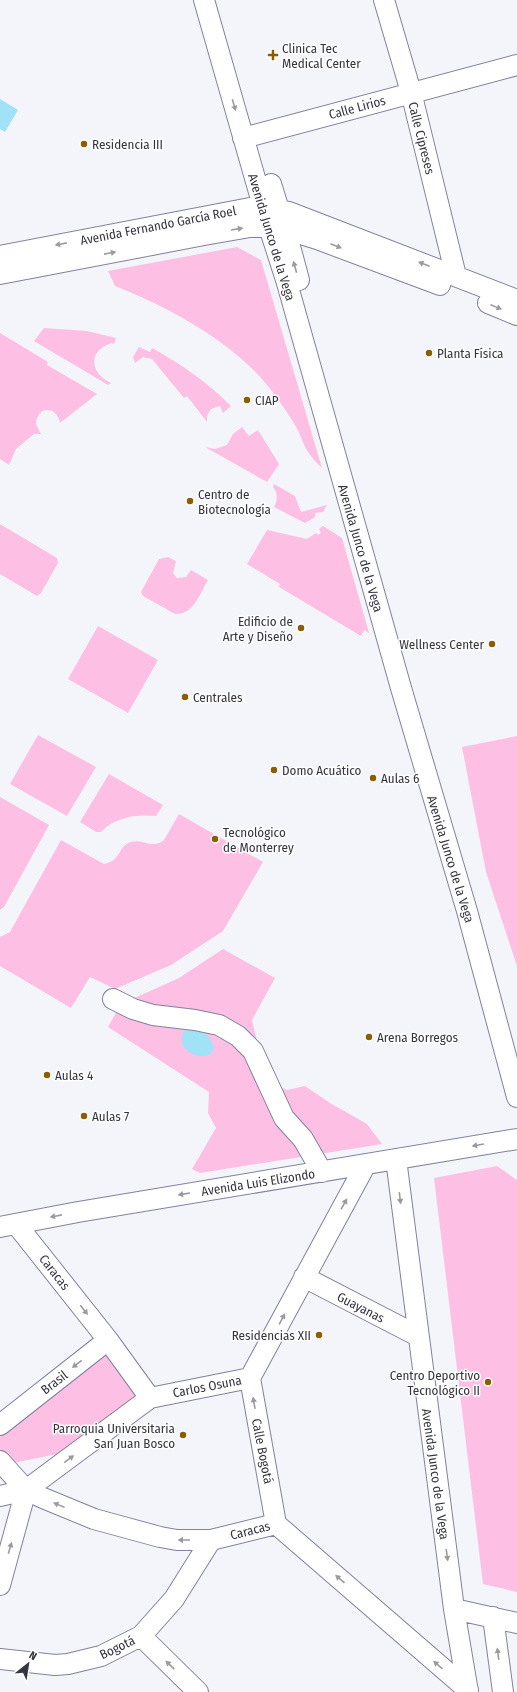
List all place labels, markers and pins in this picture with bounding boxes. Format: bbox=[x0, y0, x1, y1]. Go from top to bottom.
place label: Clinica Tec Medical Center bbox=[282, 41, 361, 71]
marker: Clinica Tec Medical Center bbox=[267, 49, 279, 61]
place label: Residencia III bbox=[92, 137, 163, 152]
marker: Residencia III bbox=[79, 139, 89, 149]
place label: Planta Física bbox=[437, 346, 503, 361]
marker: Planta Física bbox=[424, 348, 434, 358]
place label: CIAP bbox=[255, 393, 279, 408]
marker: CIAP bbox=[242, 395, 252, 405]
place label: Centro de Biotecnología bbox=[198, 487, 271, 517]
marker: Centro de Biotecnología bbox=[185, 496, 195, 506]
place label: Edificio de Arte y Diseño bbox=[223, 614, 293, 644]
marker: Edificio de Arte y Diseño bbox=[296, 623, 306, 633]
place label: Wellness Center bbox=[399, 637, 484, 652]
marker: Wellness Center bbox=[487, 639, 497, 649]
place label: Centrales bbox=[193, 690, 243, 705]
marker: Centrales bbox=[180, 692, 190, 702]
place label: Domo Acuático bbox=[282, 763, 362, 778]
marker: Domo Acuático bbox=[269, 765, 279, 775]
place label: Aulas 6 bbox=[381, 771, 419, 786]
marker: Aulas 6 bbox=[368, 773, 378, 783]
place label: Tecnológico de Monterrey bbox=[223, 825, 294, 855]
marker: Tecnológico de Monterrey bbox=[210, 834, 220, 844]
place label: Arena Borregos bbox=[377, 1030, 459, 1045]
marker: Arena Borregos bbox=[364, 1032, 374, 1042]
place label: Aulas 4 bbox=[55, 1068, 93, 1083]
marker: Aulas 4 bbox=[42, 1070, 52, 1080]
place label: Aulas 7 bbox=[92, 1109, 129, 1124]
marker: Aulas 7 bbox=[79, 1111, 89, 1121]
place label: Residencias XII bbox=[232, 1328, 311, 1343]
marker: Residencias XII bbox=[314, 1330, 324, 1340]
place label: Centro Deportivo Tecnológico II bbox=[390, 1368, 480, 1398]
marker: Centro Deportivo Tecnológico II bbox=[483, 1377, 493, 1387]
place label: Parroquia Universitaria San Juan Bosco bbox=[53, 1421, 175, 1451]
marker: Parroquia Universitaria San Juan Bosco bbox=[178, 1430, 188, 1440]

